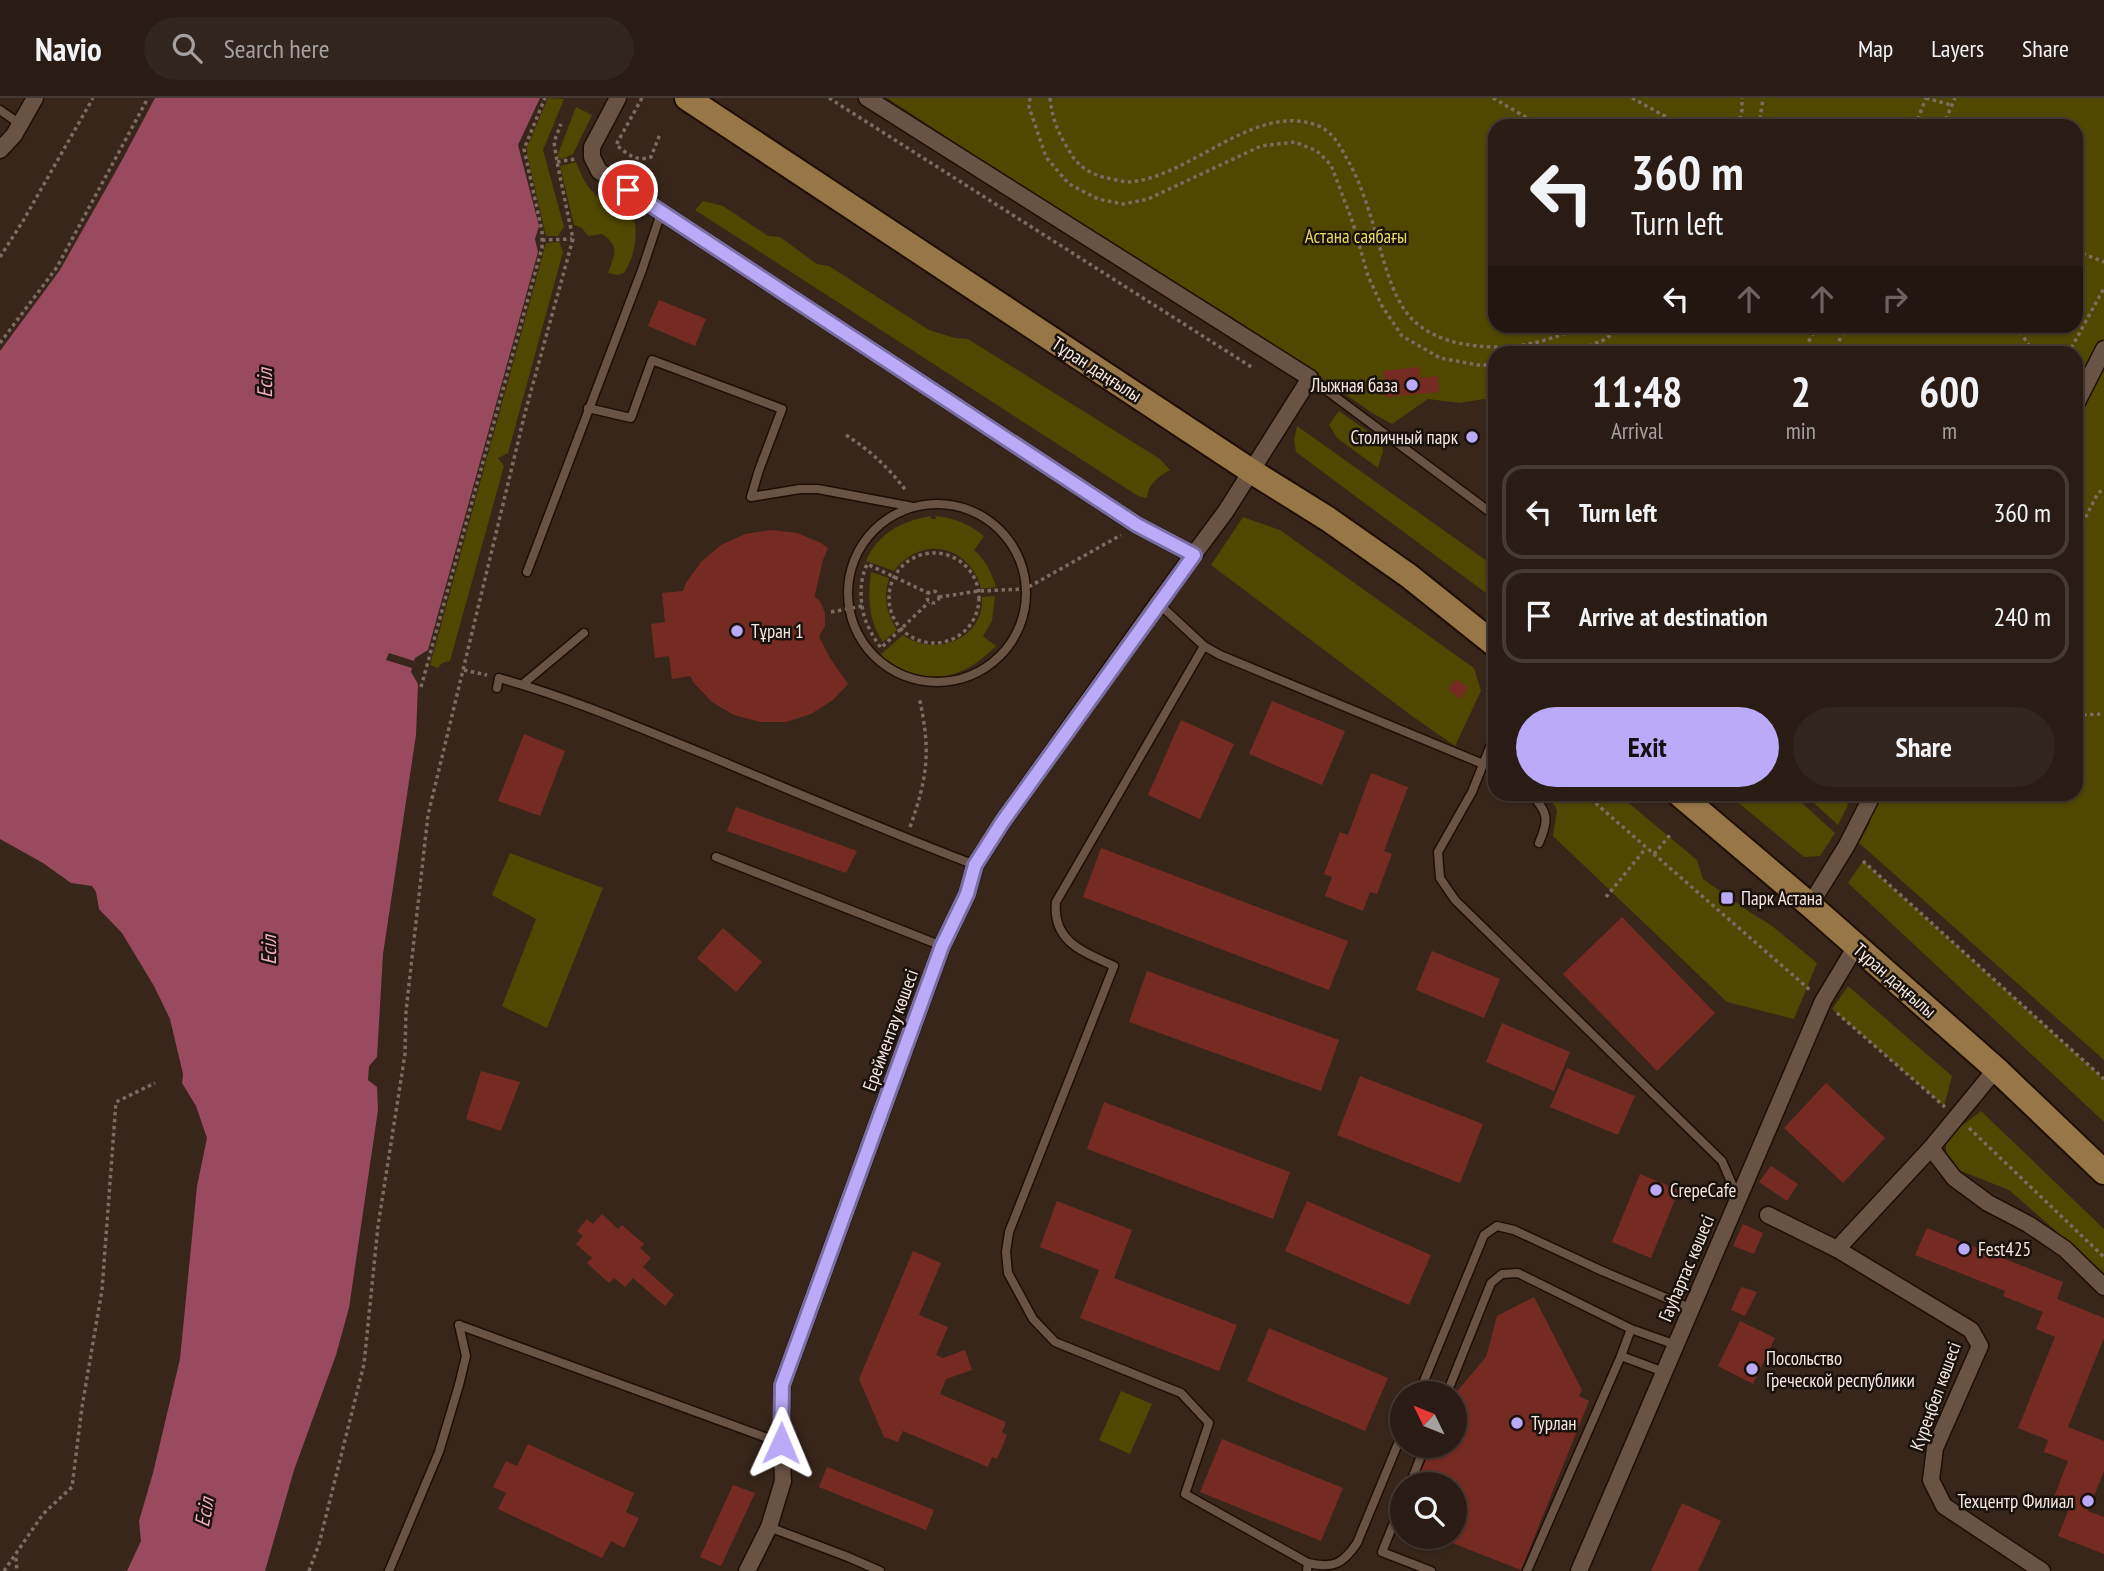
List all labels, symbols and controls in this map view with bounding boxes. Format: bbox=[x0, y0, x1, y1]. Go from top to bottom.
search box bbox=[144, 17, 634, 80]
text: Navio bbox=[35, 27, 102, 70]
icon: search bbox=[168, 29, 206, 67]
text: Search here bbox=[224, 32, 329, 65]
text: Map bbox=[1858, 33, 1893, 64]
text: Layers bbox=[1931, 33, 1984, 64]
text: Share bbox=[2022, 33, 2069, 64]
text: 360 m bbox=[1631, 140, 1744, 204]
icon: left bbox=[1516, 147, 1607, 238]
pin bbox=[598, 160, 658, 220]
icon: arrive bbox=[609, 171, 647, 209]
text: Turn left bbox=[1631, 202, 1723, 244]
park label: Астана саябағы bbox=[1305, 224, 1407, 248]
icon: left bbox=[1657, 280, 1695, 318]
icon: ahead bbox=[1730, 280, 1768, 318]
icon: ahead bbox=[1803, 280, 1841, 318]
icon: right bbox=[1876, 280, 1914, 318]
street label: Тұран даңғылы bbox=[1048, 331, 1146, 407]
text: 11:48 bbox=[1591, 364, 1682, 419]
text: 2 bbox=[1791, 364, 1811, 419]
text: 600 bbox=[1919, 364, 1980, 419]
water label: Есіл bbox=[251, 367, 278, 398]
place label: Лыжная база bbox=[1310, 373, 1398, 397]
marker: Лыжная база bbox=[1404, 377, 1420, 393]
text: Arrival bbox=[1611, 416, 1663, 445]
text: min bbox=[1786, 416, 1816, 445]
text: m bbox=[1942, 416, 1957, 445]
place label: Столичный парк bbox=[1350, 425, 1459, 449]
marker: Столичный парк bbox=[1464, 429, 1480, 445]
icon: left bbox=[1520, 493, 1558, 531]
text: Turn left bbox=[1579, 496, 1657, 529]
text: 360 m bbox=[1993, 496, 2051, 529]
icon: arrive bbox=[1520, 597, 1558, 635]
text: Arrive at destination bbox=[1579, 600, 1768, 633]
text: 240 m bbox=[1993, 600, 2051, 633]
place label: Тұран 1 bbox=[751, 619, 804, 643]
marker: Тұран 1 bbox=[729, 623, 745, 639]
button: Exit bbox=[1516, 707, 1779, 787]
button: Share bbox=[1793, 707, 2055, 787]
place label: Парк Астана bbox=[1741, 886, 1823, 910]
marker: Парк Астана bbox=[1719, 890, 1735, 906]
water label: Есіл bbox=[255, 934, 282, 965]
street label: Тұран даңғылы bbox=[1848, 937, 1942, 1023]
street label: Ерейментау көшесі bbox=[857, 966, 923, 1094]
place label: CrepeCafe bbox=[1670, 1178, 1736, 1202]
marker: CrepeCafe bbox=[1648, 1182, 1664, 1198]
street label: Гауhартас көшесі bbox=[1653, 1211, 1719, 1325]
place label: Fest425 bbox=[1978, 1237, 2031, 1261]
marker: Fest425 bbox=[1956, 1241, 1972, 1257]
street label: Күреңбел көшесі bbox=[1904, 1338, 1966, 1454]
place label: Посольство Греческой республики bbox=[1766, 1346, 1915, 1392]
marker: Посольство Греческой республики bbox=[1744, 1361, 1760, 1377]
north arrow bbox=[1390, 1381, 1466, 1458]
map controls bbox=[1390, 1381, 1467, 1549]
position arrow bbox=[744, 1406, 818, 1480]
place label: Турлан bbox=[1531, 1411, 1577, 1435]
marker: Турлан bbox=[1509, 1415, 1525, 1431]
button: search bbox=[1390, 1472, 1467, 1549]
place label: Техцентр Филиал bbox=[1957, 1489, 2074, 1513]
marker: Техцентр Филиал bbox=[2080, 1493, 2096, 1509]
water label: Есіл bbox=[188, 1494, 220, 1529]

